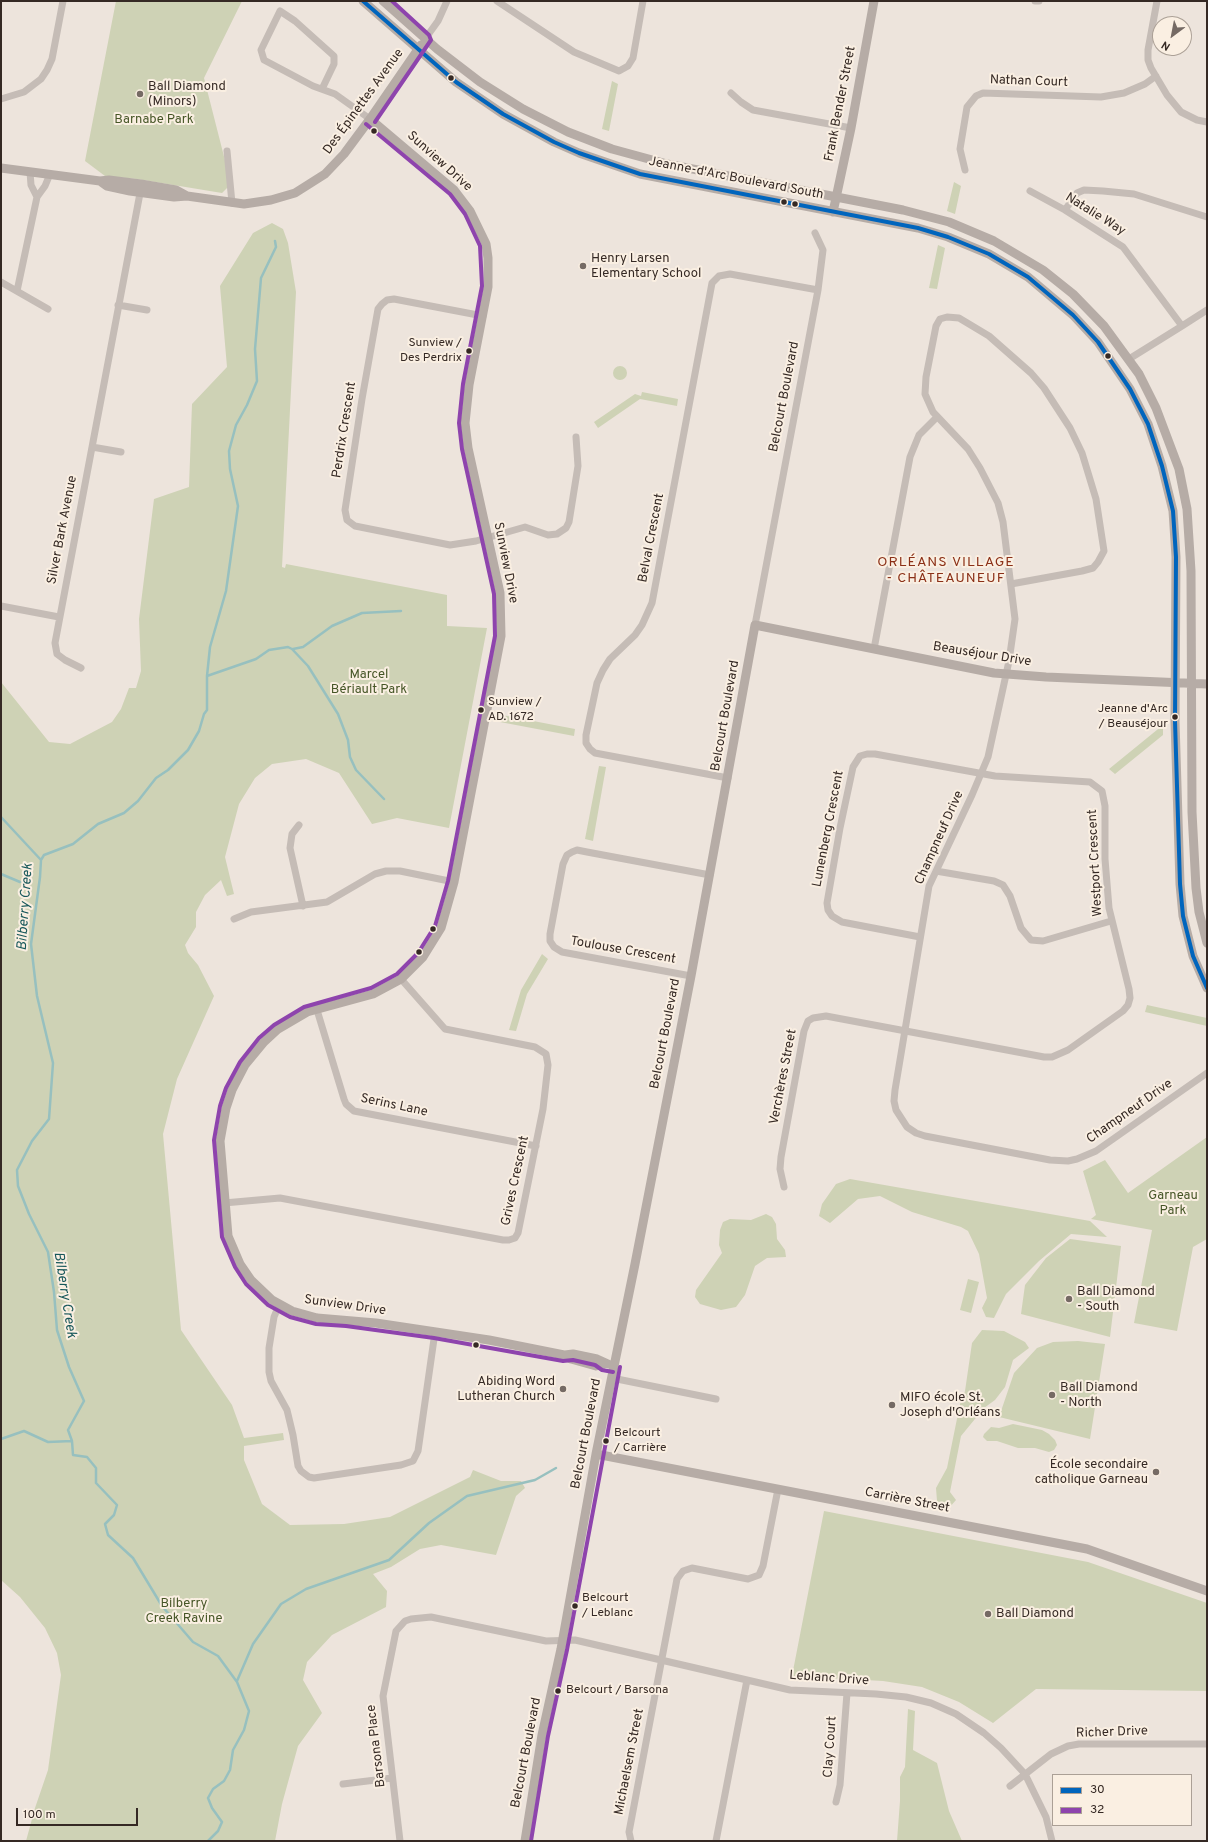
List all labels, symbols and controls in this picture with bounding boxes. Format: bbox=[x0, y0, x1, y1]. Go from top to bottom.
north arrow bbox=[1152, 16, 1192, 56]
text: N bbox=[1159, 37, 1173, 53]
street label: Frank Bender Street bbox=[822, 45, 860, 163]
street label: Des Épinettes Avenue bbox=[321, 46, 407, 158]
unlabelled marker bbox=[446, 73, 456, 83]
street label: Nathan Court bbox=[990, 73, 1068, 91]
place label: Ball Diamond (Minors) bbox=[148, 79, 226, 110]
marker: Ball Diamond (Minors) bbox=[135, 89, 145, 99]
park label: Barnabe Park bbox=[114, 112, 194, 128]
unlabelled marker bbox=[369, 126, 379, 136]
street label: Sunview Drive bbox=[403, 129, 475, 195]
street label: Jeanne-d'Arc Boulevard South bbox=[647, 154, 825, 204]
street label: Natalie Way bbox=[1062, 190, 1128, 240]
unlabelled marker bbox=[779, 197, 789, 207]
unlabelled marker bbox=[790, 199, 800, 209]
place label: Henry Larsen Elementary School bbox=[591, 251, 701, 282]
marker: Henry Larsen Elementary School bbox=[578, 261, 588, 271]
place label: Sunview / Des Perdrix bbox=[400, 337, 462, 365]
street label: Belcourt Boulevard bbox=[767, 340, 803, 454]
marker: Sunview / Des Perdrix bbox=[464, 346, 474, 356]
unlabelled marker bbox=[1103, 351, 1113, 361]
street label: Perdrix Crescent bbox=[330, 381, 360, 479]
street label: Silver Bark Avenue bbox=[45, 474, 81, 586]
street label: Belval Crescent bbox=[636, 492, 668, 584]
street label: Sunview Drive bbox=[489, 521, 521, 605]
district label: ORLÉANS VILLAGE - CHÂTEAUNEUF bbox=[877, 555, 1015, 588]
street label: Beauséjour Drive bbox=[932, 640, 1032, 670]
street label: Belcourt Boulevard bbox=[709, 659, 743, 773]
park label: Marcel Bériault Park bbox=[331, 667, 407, 698]
place label: Sunview / AD. 1672 bbox=[488, 696, 542, 724]
place label: Jeanne d'Arc / Beauséjour bbox=[1098, 703, 1168, 731]
marker: Sunview / AD. 1672 bbox=[476, 705, 486, 715]
marker: Jeanne d'Arc / Beauséjour bbox=[1170, 712, 1180, 722]
street label: Lunenberg Crescent bbox=[810, 770, 848, 888]
street label: Champneuf Drive bbox=[912, 789, 968, 887]
street label: Westport Crescent bbox=[1085, 809, 1107, 917]
water label: Bilberry Creek bbox=[15, 863, 37, 951]
unlabelled marker bbox=[428, 924, 438, 934]
street label: Toulouse Crescent bbox=[569, 934, 677, 968]
unlabelled marker bbox=[414, 947, 424, 957]
street label: Belcourt Boulevard bbox=[648, 977, 684, 1091]
street label: Verchères Street bbox=[767, 1028, 801, 1126]
street label: Champneuf Drive bbox=[1084, 1077, 1176, 1147]
street label: Serins Lane bbox=[359, 1091, 429, 1121]
street label: Grives Crescent bbox=[499, 1135, 533, 1227]
park label: Garneau Park bbox=[1148, 1188, 1198, 1219]
water label: Bilberry Creek bbox=[49, 1251, 79, 1339]
place label: Ball Diamond - South bbox=[1077, 1284, 1155, 1315]
street label: Sunview Drive bbox=[303, 1293, 387, 1319]
marker: Ball Diamond - South bbox=[1064, 1294, 1074, 1304]
unlabelled marker bbox=[471, 1340, 481, 1350]
place label: Abiding Word Lutheran Church bbox=[457, 1374, 555, 1405]
street label: Belcourt Boulevard bbox=[569, 1377, 605, 1491]
place label: Ball Diamond - North bbox=[1060, 1380, 1138, 1411]
marker: Abiding Word Lutheran Church bbox=[558, 1384, 568, 1394]
place label: MIFO école St. Joseph d'Orléans bbox=[900, 1390, 1000, 1421]
marker: Ball Diamond - North bbox=[1047, 1390, 1057, 1400]
marker: MIFO école St. Joseph d'Orléans bbox=[887, 1400, 897, 1410]
place label: Belcourt / Carrière bbox=[614, 1427, 666, 1455]
marker: Belcourt / Carrière bbox=[601, 1436, 611, 1446]
place label: École secondaire catholique Garneau bbox=[1035, 1457, 1148, 1488]
marker: École secondaire catholique Garneau bbox=[1151, 1467, 1161, 1477]
street label: Carrière Street bbox=[863, 1485, 951, 1517]
place label: Belcourt / Leblanc bbox=[582, 1592, 633, 1620]
park label: Bilberry Creek Ravine bbox=[145, 1596, 223, 1627]
marker: Belcourt / Leblanc bbox=[570, 1601, 580, 1611]
place label: Ball Diamond bbox=[996, 1606, 1074, 1622]
marker: Ball Diamond bbox=[983, 1609, 993, 1619]
street label: Leblanc Drive bbox=[789, 1668, 869, 1690]
place label: Belcourt / Barsona bbox=[566, 1684, 668, 1698]
marker: Belcourt / Barsona bbox=[553, 1686, 563, 1696]
street label: Belcourt Boulevard bbox=[509, 1696, 545, 1810]
street label: Barsona Place bbox=[364, 1704, 390, 1788]
street label: Michaelsem Street bbox=[612, 1707, 648, 1817]
street label: Clay Court bbox=[821, 1716, 841, 1778]
street label: Richer Drive bbox=[1076, 1724, 1148, 1742]
legend bbox=[1052, 1774, 1192, 1826]
text: 30 bbox=[1090, 1782, 1105, 1798]
scale bar bbox=[18, 1800, 140, 1826]
text: 32 bbox=[1090, 1802, 1104, 1818]
text: 100 m bbox=[23, 1807, 56, 1823]

